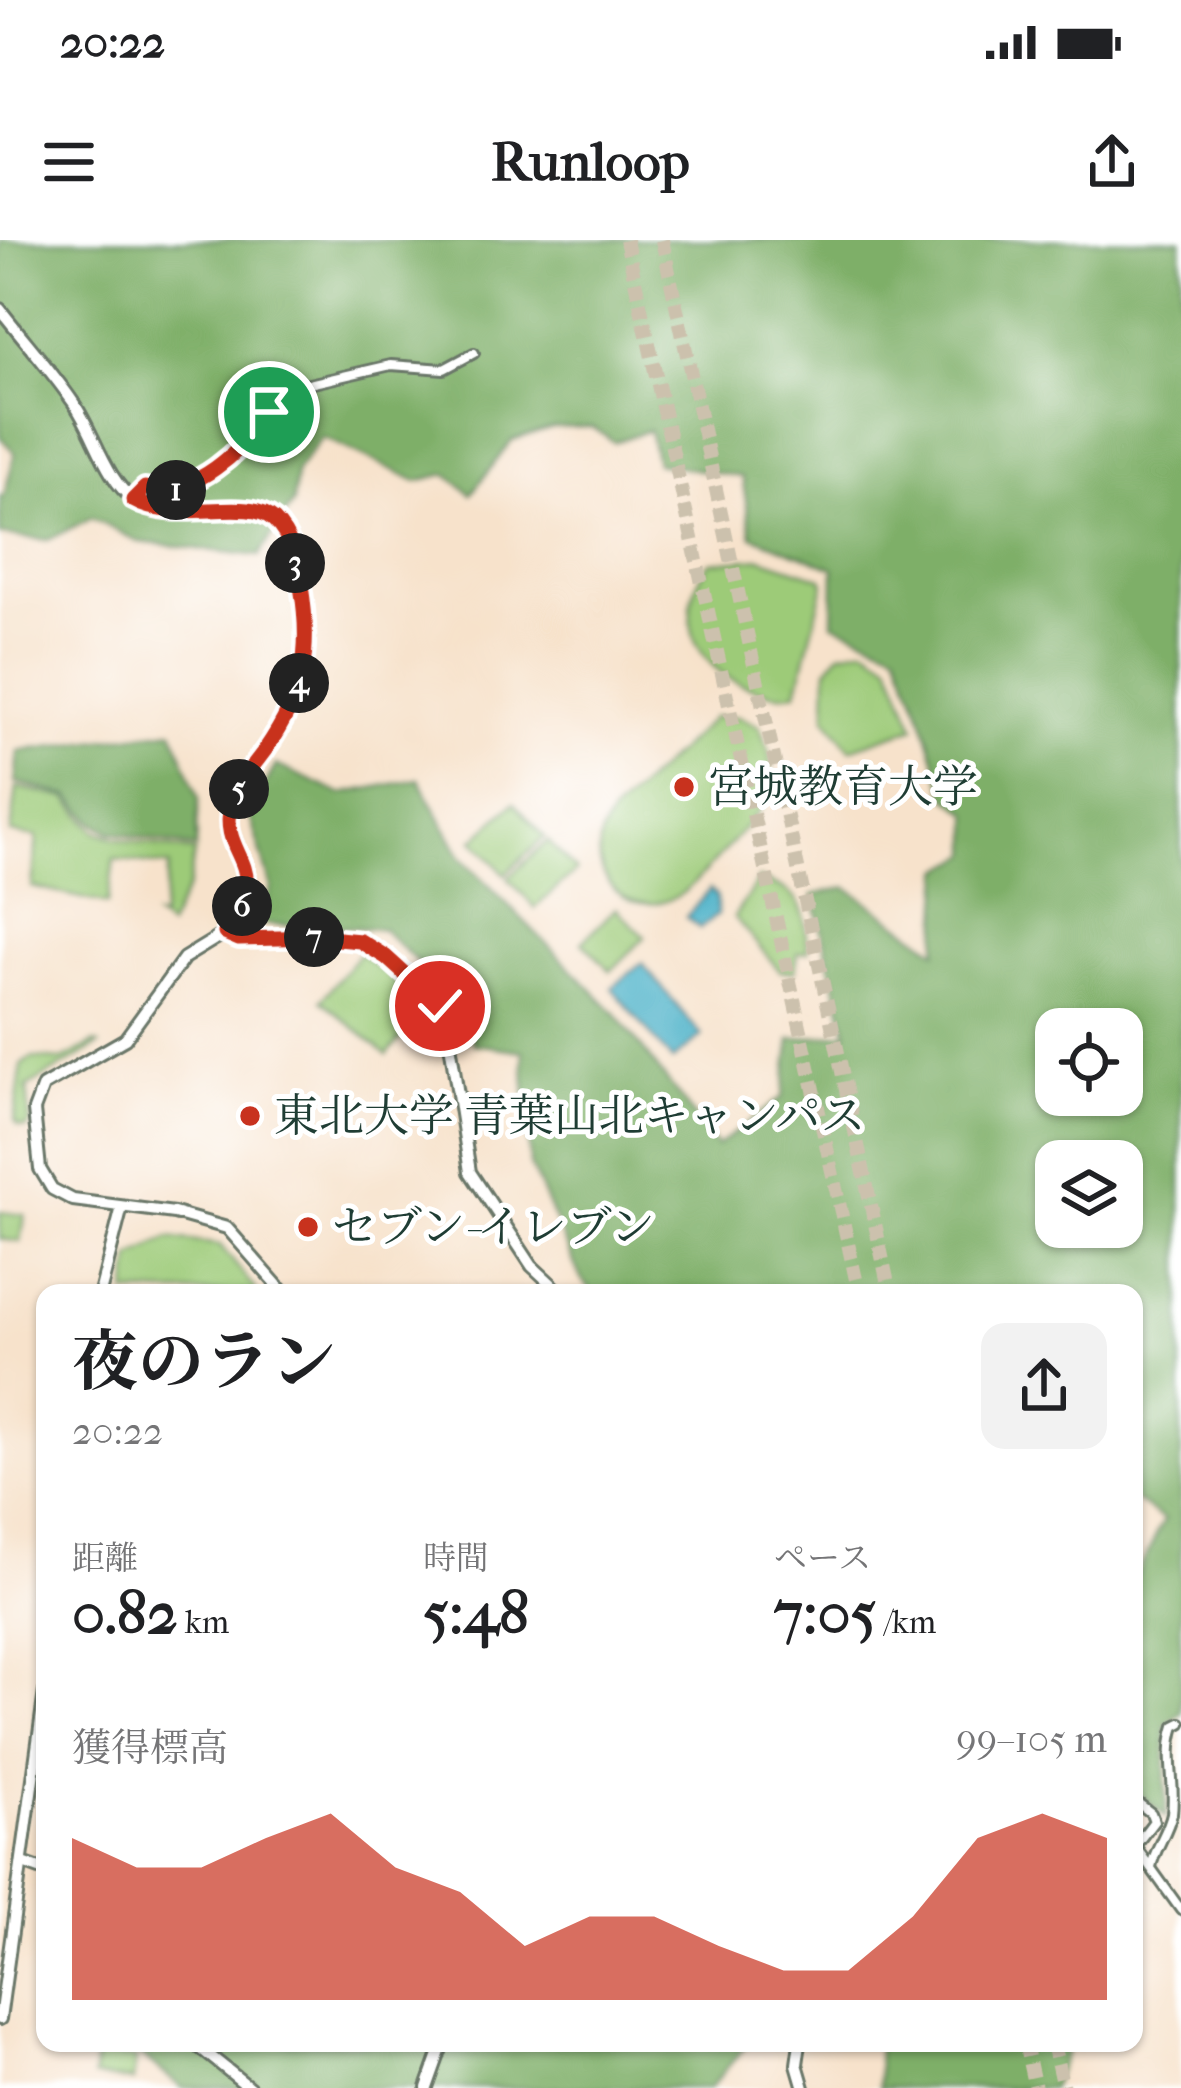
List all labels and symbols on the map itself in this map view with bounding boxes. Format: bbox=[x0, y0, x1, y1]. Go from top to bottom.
pin bbox=[218, 361, 320, 463]
pin: 1 bbox=[146, 460, 206, 520]
pin: 3 bbox=[265, 533, 325, 593]
pin: 4 bbox=[269, 653, 329, 713]
pin: 5 bbox=[209, 759, 269, 819]
place label: 宮城教育大学 bbox=[708, 761, 978, 814]
marker: 宮城教育大学 bbox=[671, 774, 697, 800]
pin: 6 bbox=[212, 876, 272, 936]
pin: 7 bbox=[284, 907, 344, 967]
pin bbox=[389, 955, 491, 1057]
place label: 東北大学 青葉山北キャンパス bbox=[274, 1090, 866, 1143]
marker: 東北大学 青葉山北キャンパス bbox=[237, 1103, 263, 1129]
place label: セブン-イレブン bbox=[332, 1201, 655, 1254]
marker: セブン-イレブン bbox=[295, 1214, 321, 1240]

